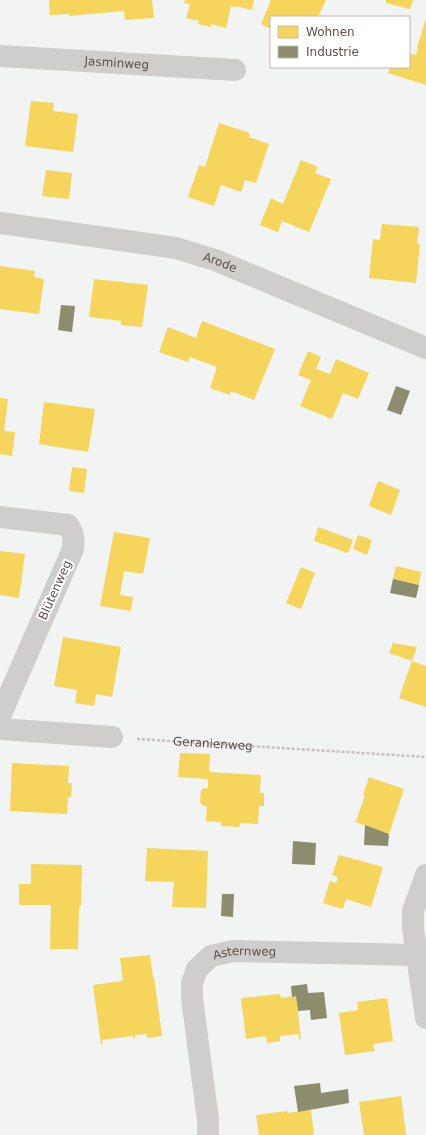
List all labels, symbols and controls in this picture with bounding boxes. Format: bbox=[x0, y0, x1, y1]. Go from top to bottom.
legend bbox=[270, 16, 410, 68]
text: Wohnen bbox=[306, 25, 355, 39]
text: Industrie bbox=[306, 45, 359, 59]
street label: Jasminweg bbox=[83, 54, 149, 72]
street label: Arode bbox=[201, 250, 239, 275]
street label: Blütenweg bbox=[36, 558, 74, 622]
street label: Geranienweg bbox=[173, 734, 253, 753]
street label: Asternweg bbox=[211, 944, 276, 962]

